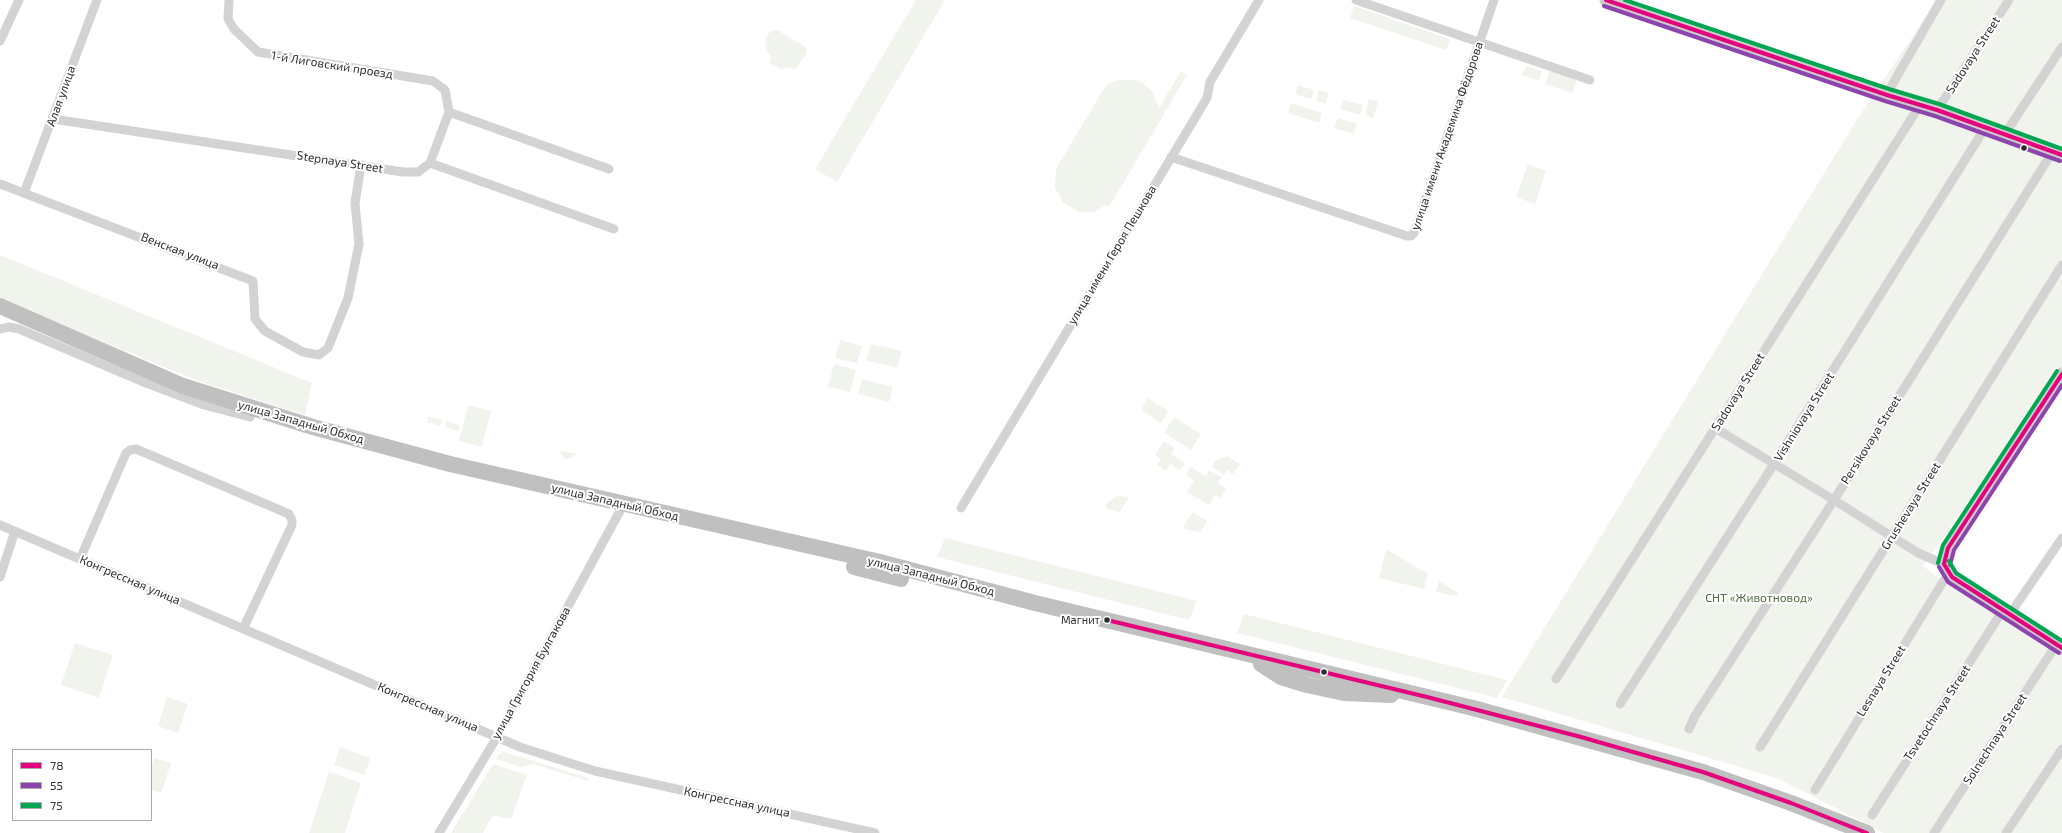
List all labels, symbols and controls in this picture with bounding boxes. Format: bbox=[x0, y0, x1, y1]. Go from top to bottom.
street label: Sadovaya Street bbox=[1943, 14, 2003, 96]
street label: улица имени Академика Фёдорова bbox=[1408, 40, 1486, 232]
street label: 1-й Лиговский проезд bbox=[270, 48, 394, 82]
street label: Алая улица bbox=[43, 64, 79, 128]
unlabelled marker bbox=[2019, 143, 2029, 153]
street label: Stepnaya Street bbox=[296, 148, 384, 176]
street label: улица имени Героя Пешкова bbox=[1065, 183, 1159, 327]
street label: Венская улица bbox=[139, 229, 221, 273]
street label: Sadovaya Street bbox=[1708, 351, 1768, 433]
street label: Vishniovaya Street bbox=[1771, 370, 1837, 464]
street label: Persikovaya Street bbox=[1838, 393, 1904, 487]
street label: улица Западный Обход bbox=[236, 397, 366, 447]
street label: Grushevaya Street bbox=[1878, 460, 1944, 552]
street label: улица Западный Обход bbox=[550, 480, 680, 524]
street label: Конгрессная улица bbox=[77, 552, 183, 608]
street label: улица Западный Обход bbox=[866, 553, 996, 599]
park label: СНТ «Животновод» bbox=[1705, 591, 1813, 605]
street label: улица Григория Булгакова bbox=[489, 604, 573, 742]
place label: Магнит bbox=[1061, 613, 1100, 627]
marker: Магнит bbox=[1102, 615, 1112, 625]
street label: Lesnaya Street bbox=[1853, 643, 1909, 719]
street label: Tsvetochnaya Street bbox=[1901, 662, 1973, 764]
unlabelled marker bbox=[1319, 667, 1329, 677]
street label: Конгрессная улица bbox=[375, 679, 481, 735]
street label: Solnechnaya Street bbox=[1960, 691, 2030, 787]
legend bbox=[12, 749, 152, 821]
text: 78 bbox=[50, 758, 63, 772]
text: 55 bbox=[50, 778, 63, 792]
street label: Конгрессная улица bbox=[683, 784, 791, 820]
text: 75 bbox=[50, 798, 63, 812]

